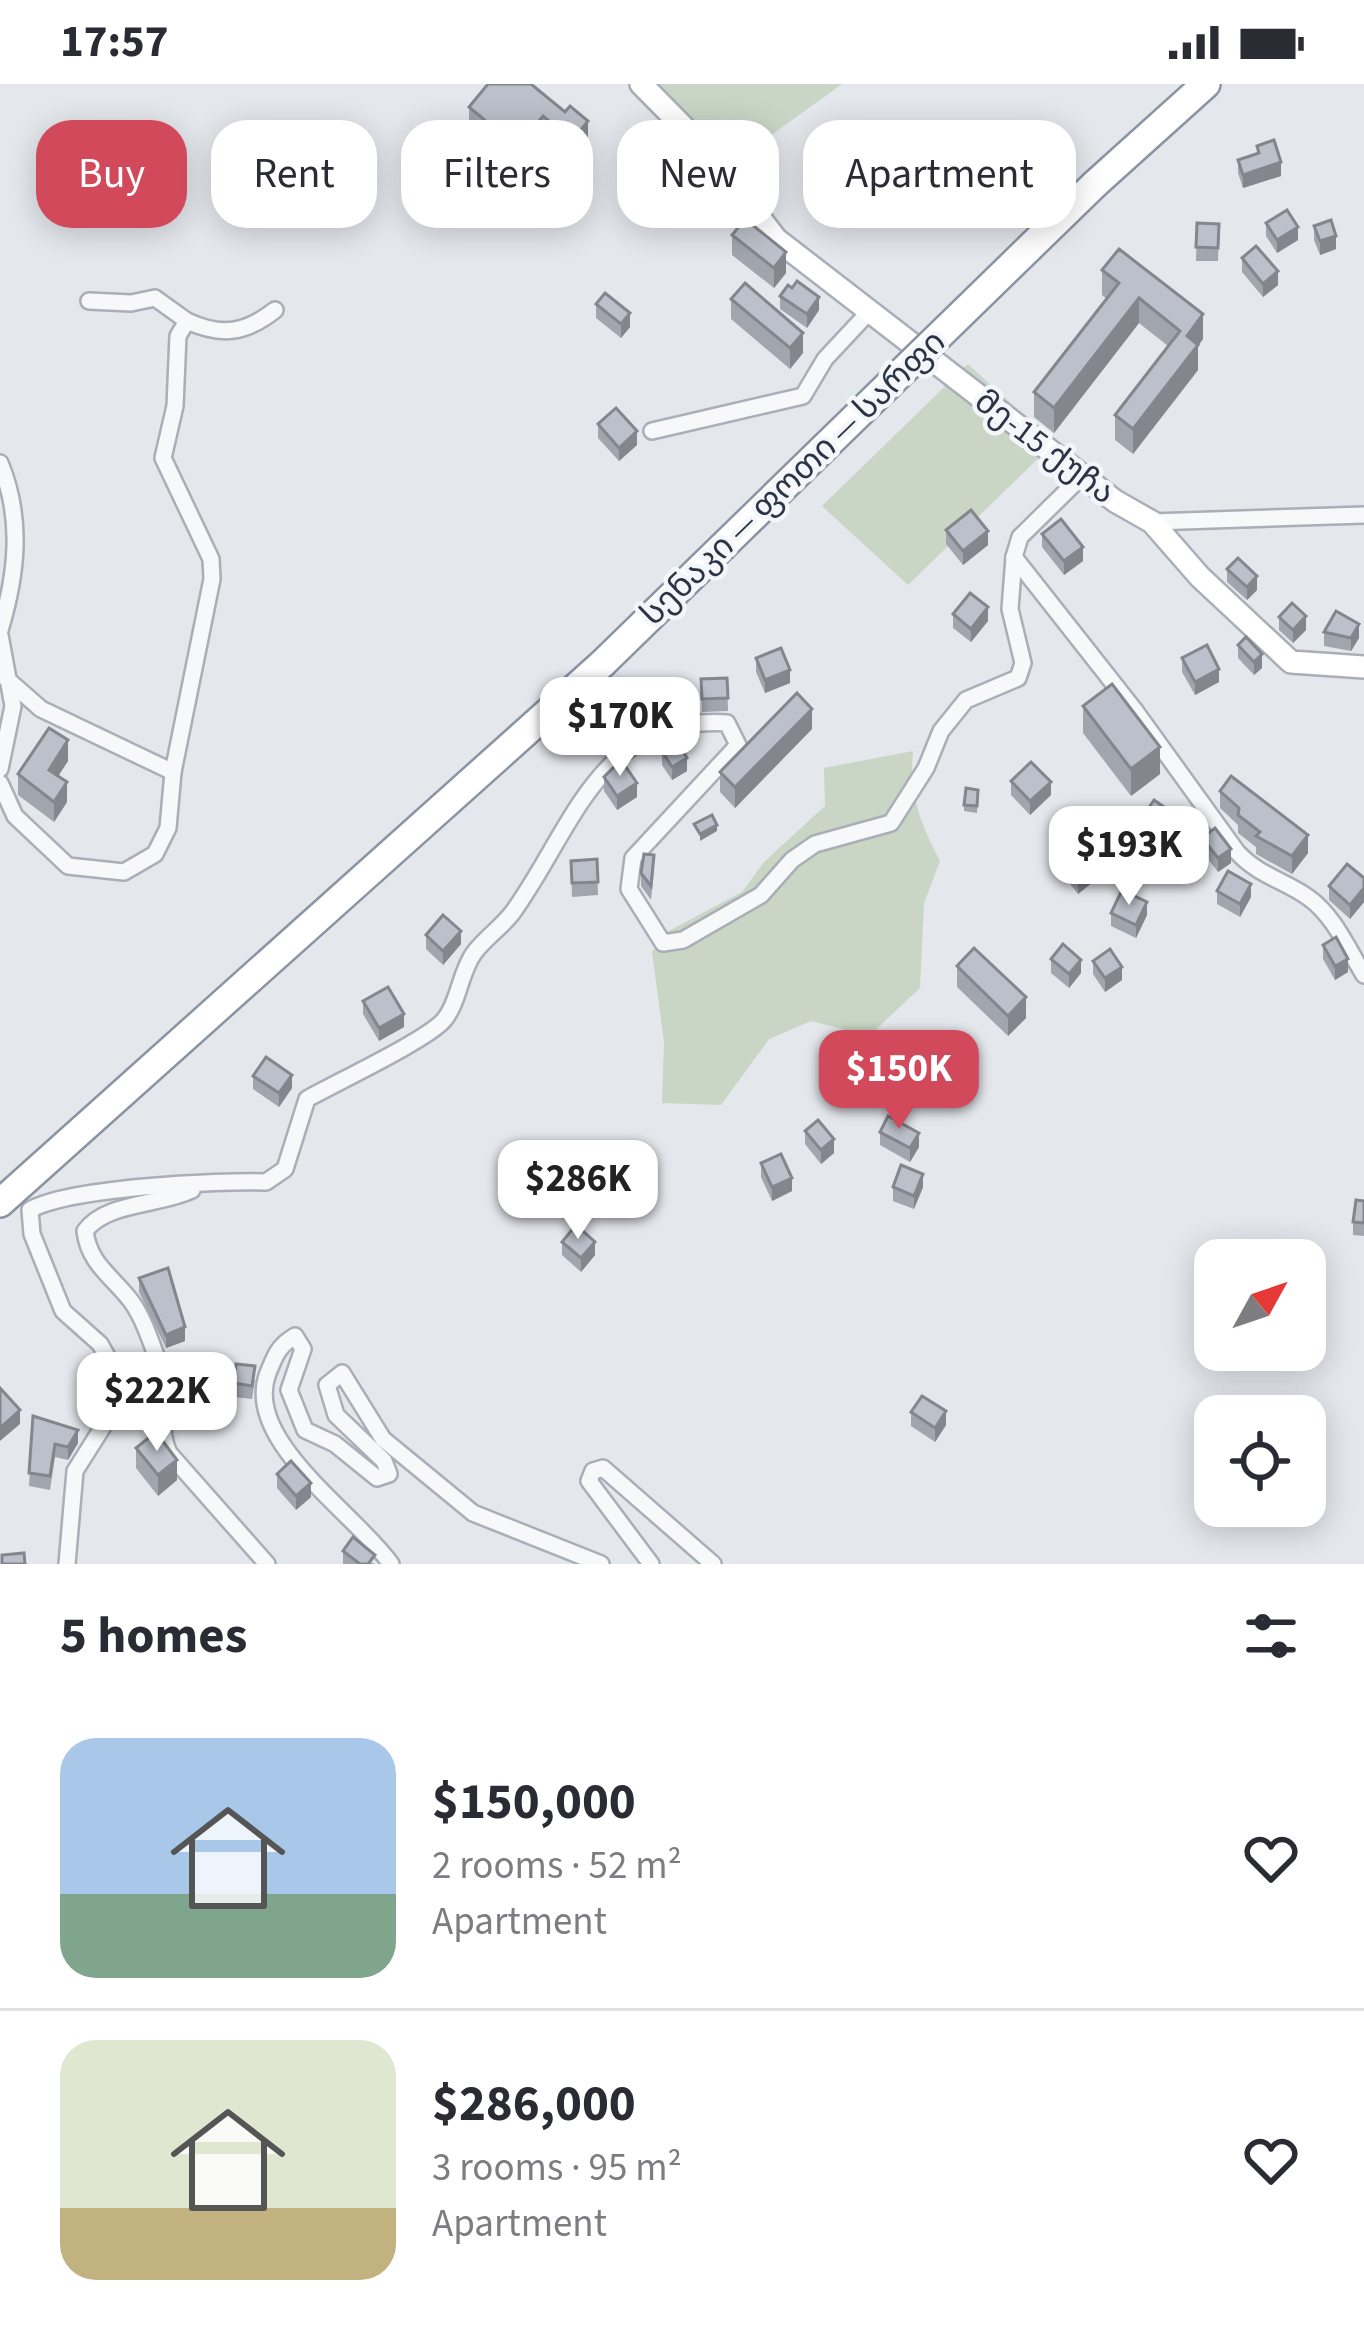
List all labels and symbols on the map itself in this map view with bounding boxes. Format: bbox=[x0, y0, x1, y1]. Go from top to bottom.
street label: სენაკი — ფოთი — სარფი bbox=[630, 319, 956, 637]
street label: მე-15 ქუჩა bbox=[965, 378, 1125, 516]
pin: $170K bbox=[536, 677, 704, 779]
pin: $193K bbox=[1045, 806, 1213, 908]
pin: $150K bbox=[815, 1030, 983, 1132]
pin: $286K bbox=[494, 1140, 662, 1242]
north arrow bbox=[1194, 1239, 1326, 1371]
pin: $222K bbox=[73, 1352, 241, 1454]

